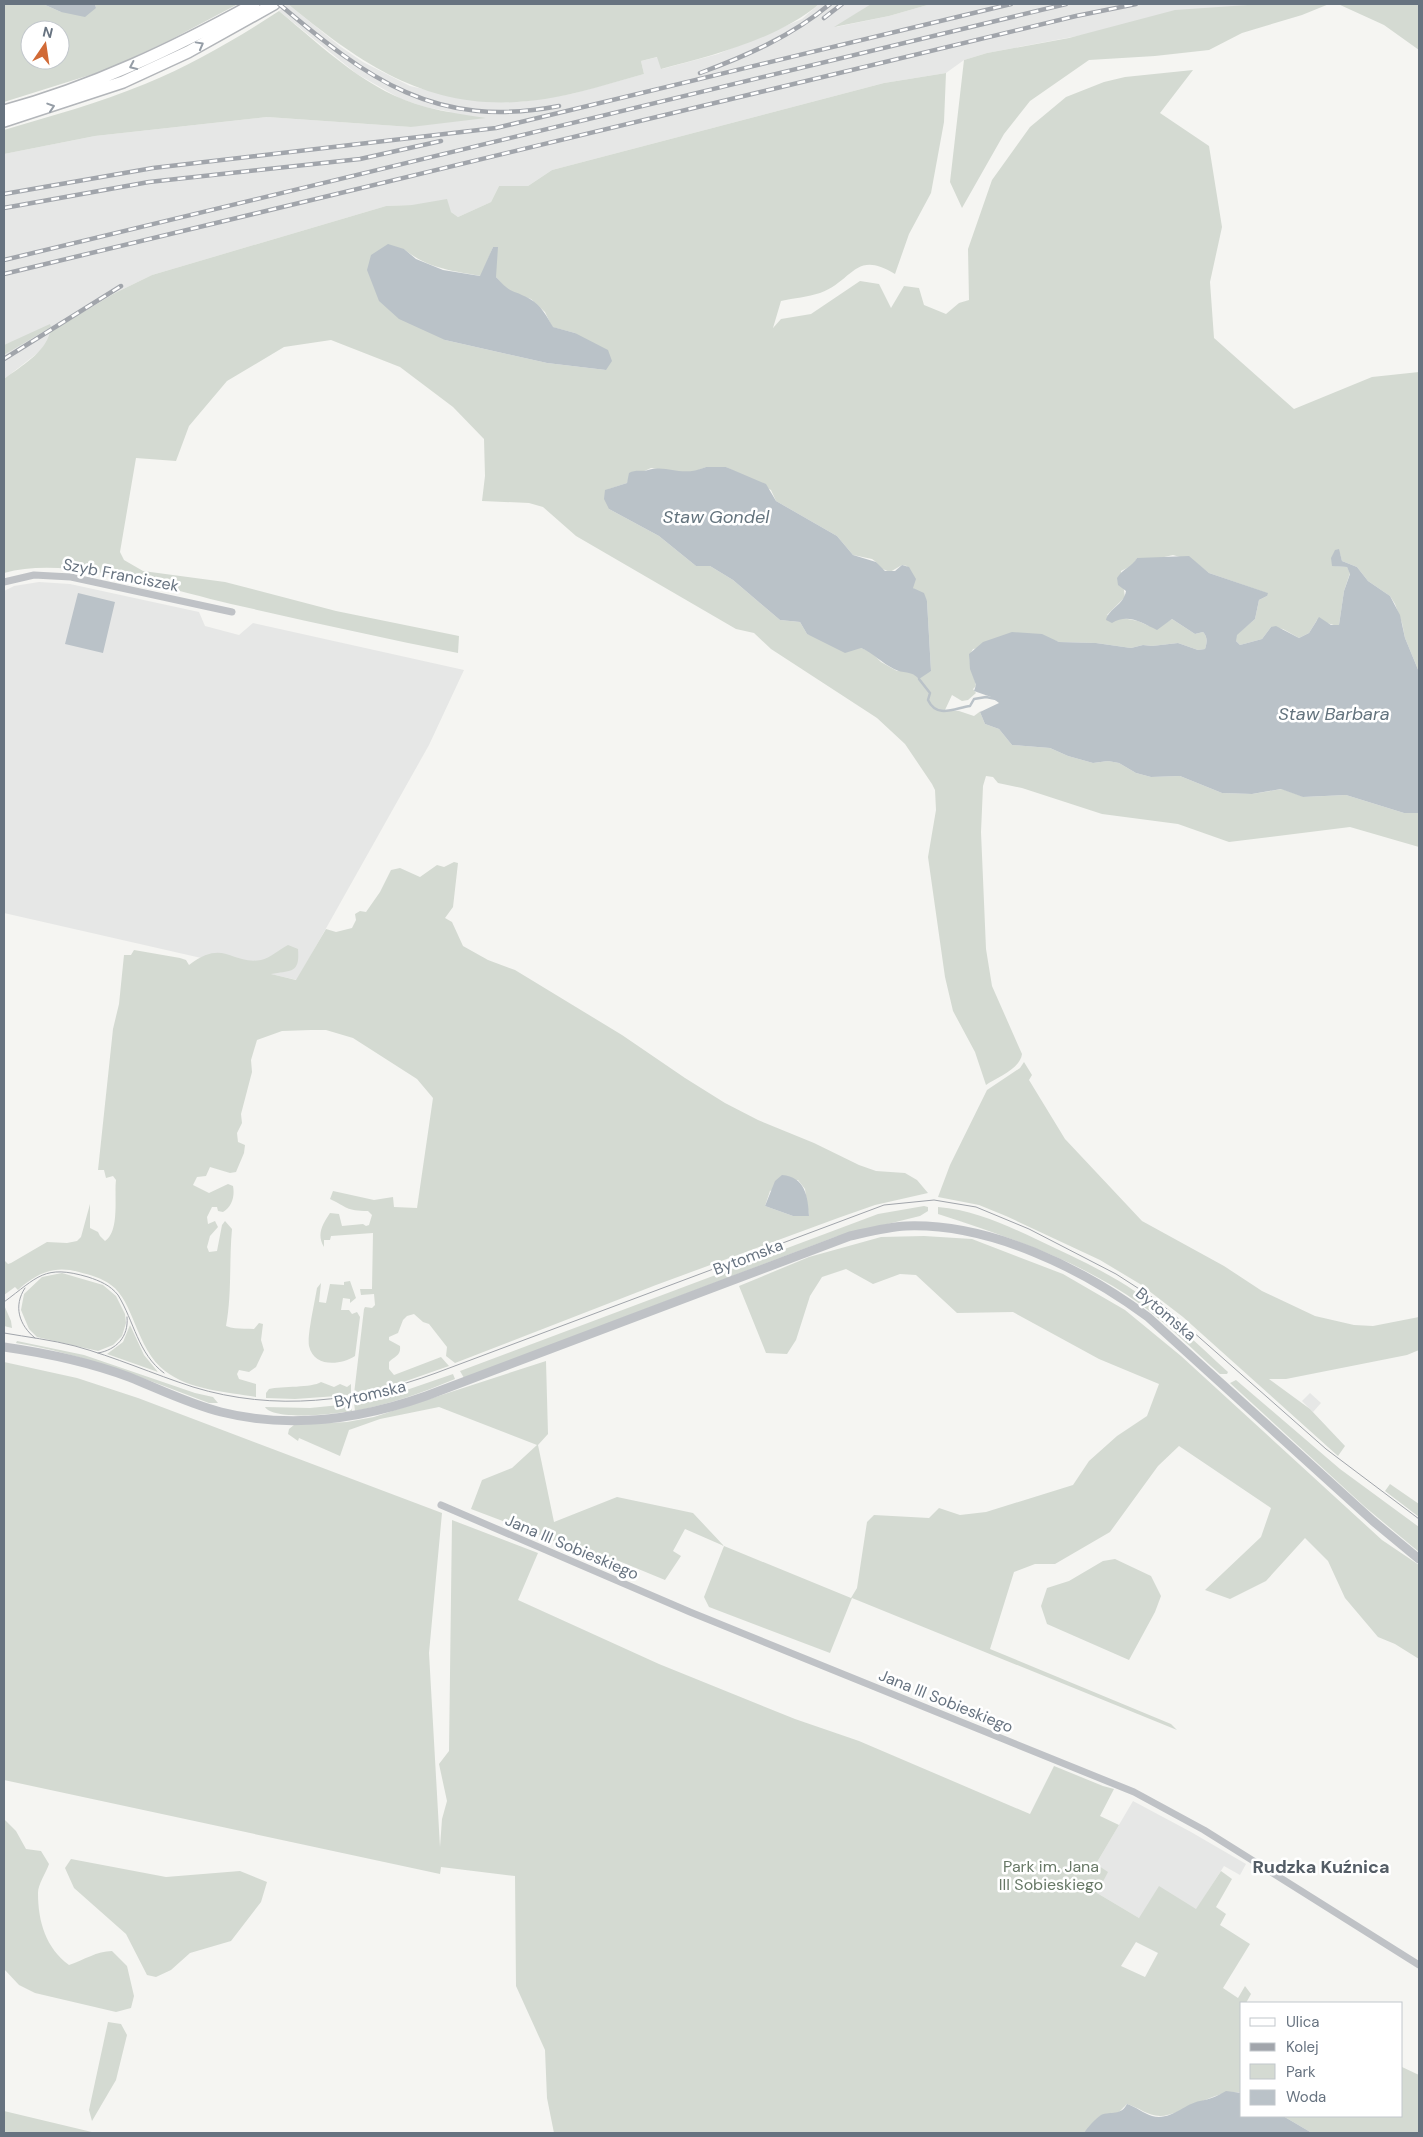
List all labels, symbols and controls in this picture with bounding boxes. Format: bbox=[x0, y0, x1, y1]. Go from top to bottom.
north arrow bbox=[20, 20, 70, 70]
text: N bbox=[41, 22, 55, 42]
one-way arrow bbox=[195, 41, 204, 51]
one-way arrow bbox=[129, 59, 138, 70]
one-way arrow bbox=[46, 103, 54, 113]
water label: Staw Gondel bbox=[663, 505, 770, 529]
street label: Szyb Franciszek bbox=[61, 553, 181, 597]
water label: Staw Barbara bbox=[1278, 702, 1390, 726]
street label: Bytomska bbox=[710, 1234, 786, 1280]
street label: Bytomska bbox=[1131, 1282, 1201, 1346]
street label: Bytomska bbox=[332, 1376, 408, 1412]
street label: Jana III Sobieskiego bbox=[502, 1509, 642, 1585]
street label: Jana III Sobieskiego bbox=[876, 1664, 1016, 1738]
district label: Rudzka Kuźnica bbox=[1253, 1855, 1389, 1879]
park label: Park im. Jana III Sobieskiego bbox=[999, 1856, 1103, 1895]
legend bbox=[1240, 2002, 1403, 2117]
text: Ulica bbox=[1286, 2012, 1320, 2032]
text: Kolej bbox=[1286, 2037, 1319, 2057]
text: Park bbox=[1286, 2062, 1316, 2082]
text: Woda bbox=[1286, 2087, 1326, 2107]

